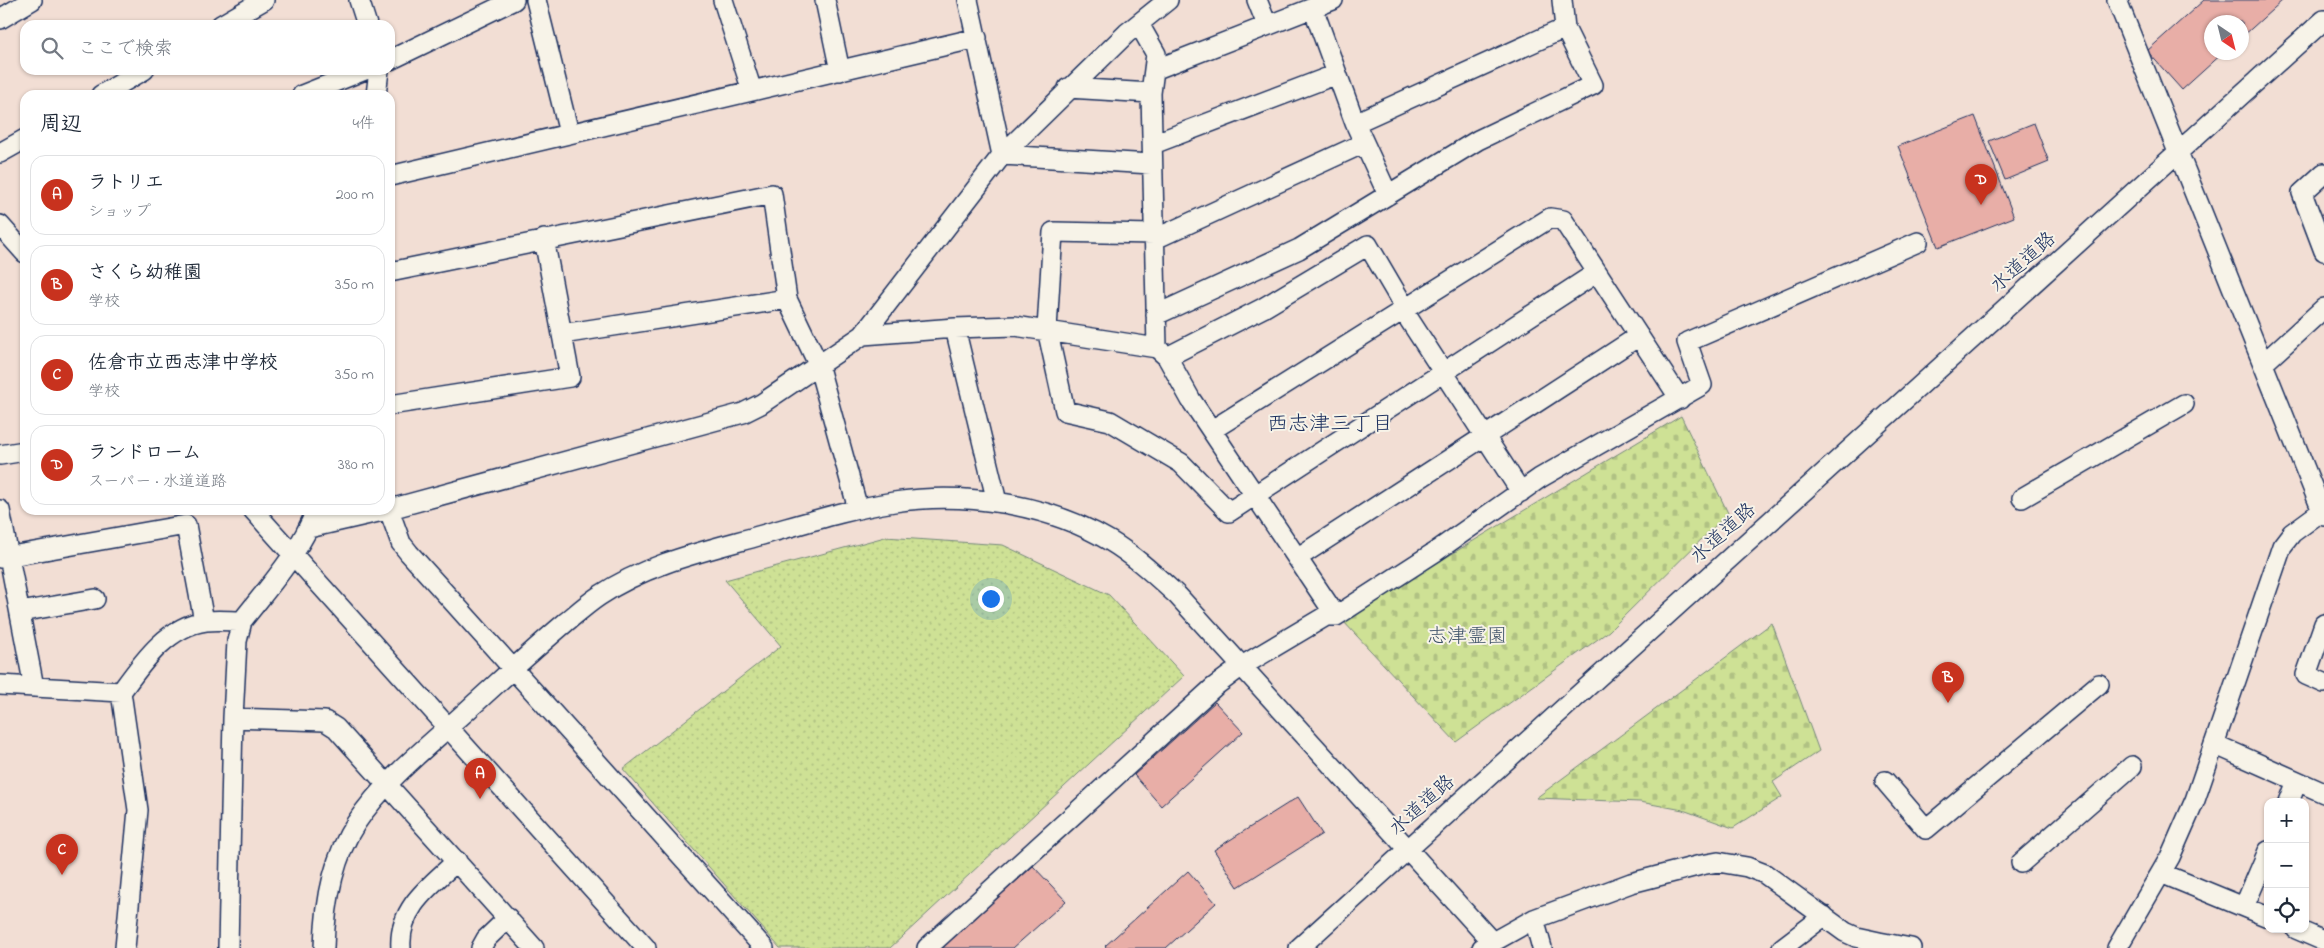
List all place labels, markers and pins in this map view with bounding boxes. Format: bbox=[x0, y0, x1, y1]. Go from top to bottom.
pin: D bbox=[1965, 164, 1997, 205]
pin: B bbox=[1932, 662, 1964, 703]
pin: A bbox=[464, 758, 496, 799]
pin: C bbox=[46, 834, 78, 875]

